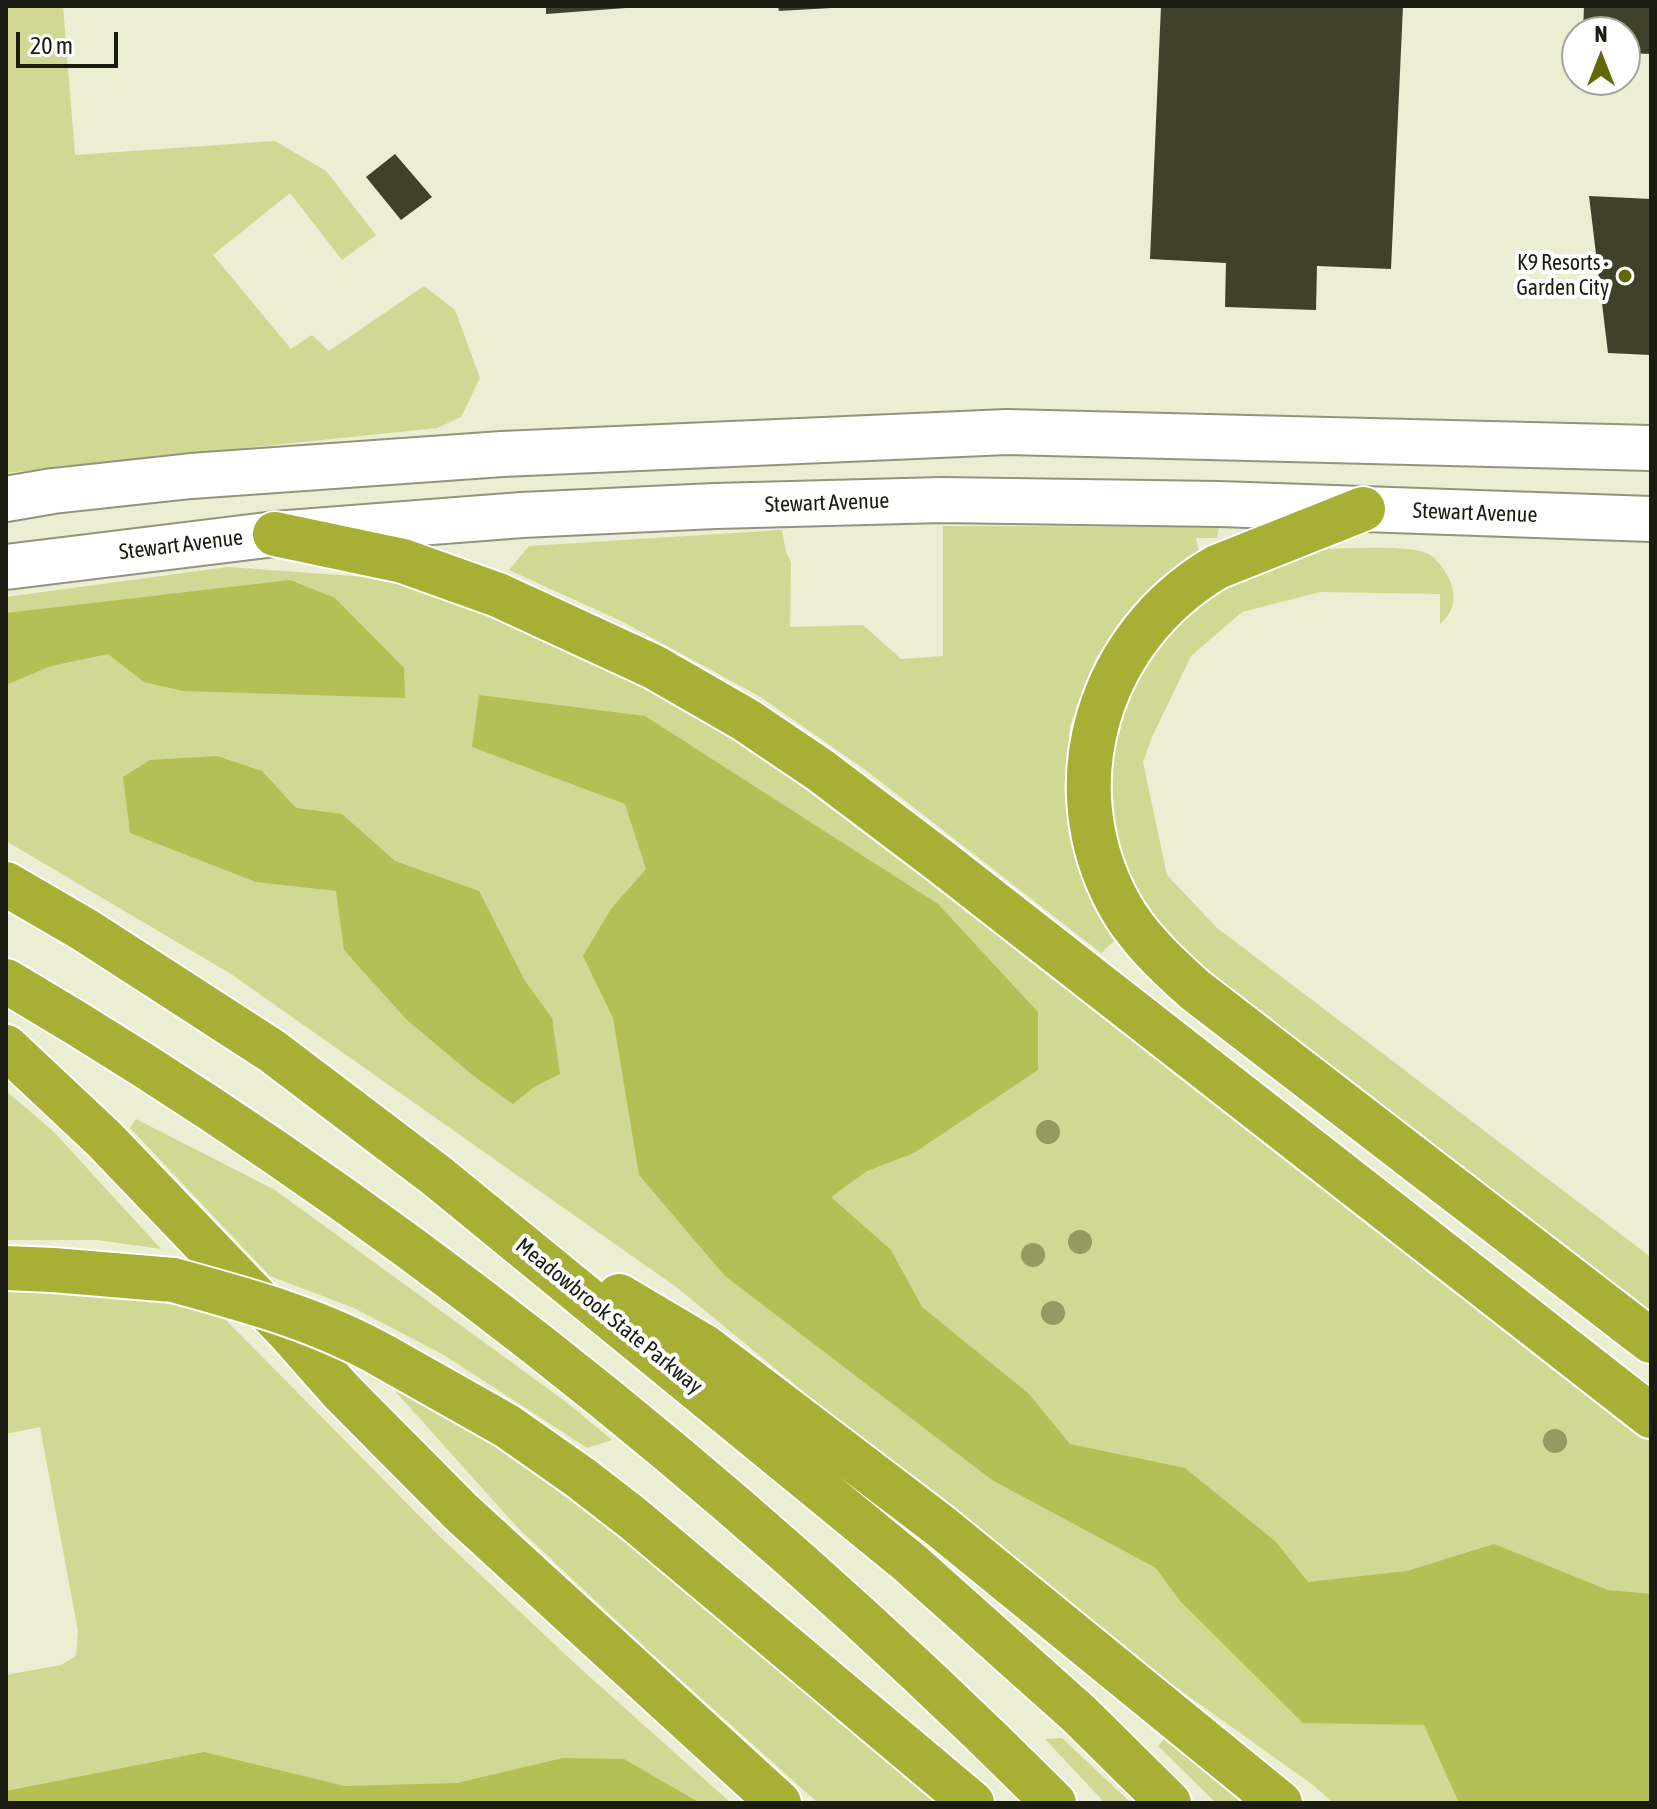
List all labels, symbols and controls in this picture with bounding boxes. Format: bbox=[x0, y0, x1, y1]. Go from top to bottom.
scale bar bbox=[20, 16, 122, 66]
north arrow bbox=[1561, 16, 1641, 96]
text: N bbox=[1595, 21, 1607, 47]
text: 20 m bbox=[30, 32, 73, 59]
place label: K9 Resorts - Garden City bbox=[1516, 250, 1609, 302]
marker: K9 Resorts - Garden City bbox=[1616, 267, 1634, 285]
street label: Stewart Avenue bbox=[764, 488, 890, 518]
street label: Stewart Avenue bbox=[1412, 498, 1538, 528]
street label: Stewart Avenue bbox=[117, 524, 245, 566]
street label: Meadowbrook State Parkway bbox=[510, 1232, 708, 1400]

